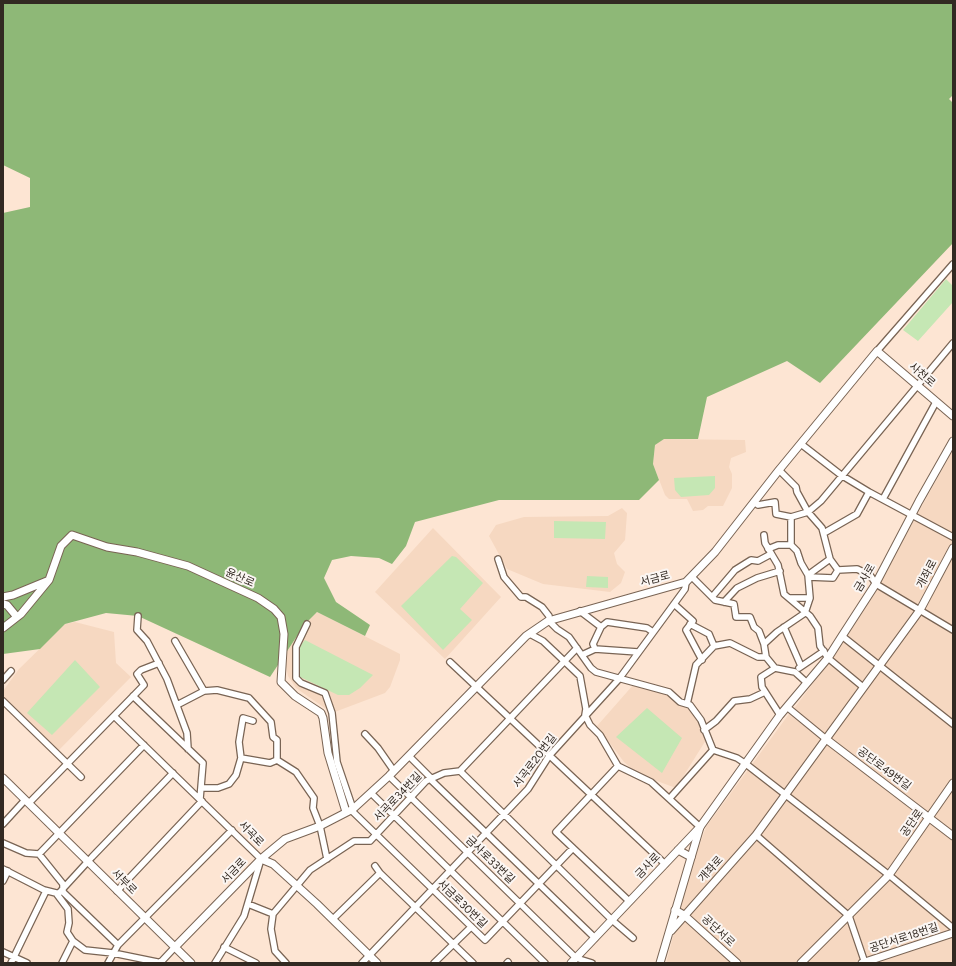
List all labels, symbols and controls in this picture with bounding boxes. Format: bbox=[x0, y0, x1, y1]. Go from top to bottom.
street label: 사천로 bbox=[906, 360, 938, 390]
street label: 개좌로 bbox=[914, 557, 940, 591]
street label: 금사로 bbox=[852, 562, 878, 594]
street label: 윤산로 bbox=[223, 566, 257, 590]
street label: 서금로 bbox=[639, 569, 671, 589]
street label: 서곡로20번길 bbox=[511, 732, 559, 790]
street label: 공단로49번길 bbox=[855, 745, 913, 793]
street label: 서곡로34번길 bbox=[371, 770, 425, 824]
street label: 공단로 bbox=[898, 807, 926, 839]
street label: 서곡로 bbox=[236, 818, 266, 850]
street label: 금사로33번길 bbox=[463, 834, 517, 886]
street label: 금사로 bbox=[633, 850, 663, 882]
street label: 개좌로 bbox=[696, 853, 726, 885]
street label: 서금로 bbox=[219, 855, 249, 887]
street label: 서부로 bbox=[109, 867, 139, 897]
street label: 서금로30번길 bbox=[435, 877, 489, 931]
street label: 공단서로 bbox=[699, 912, 737, 950]
street label: 공단서로18번길 bbox=[868, 921, 940, 955]

